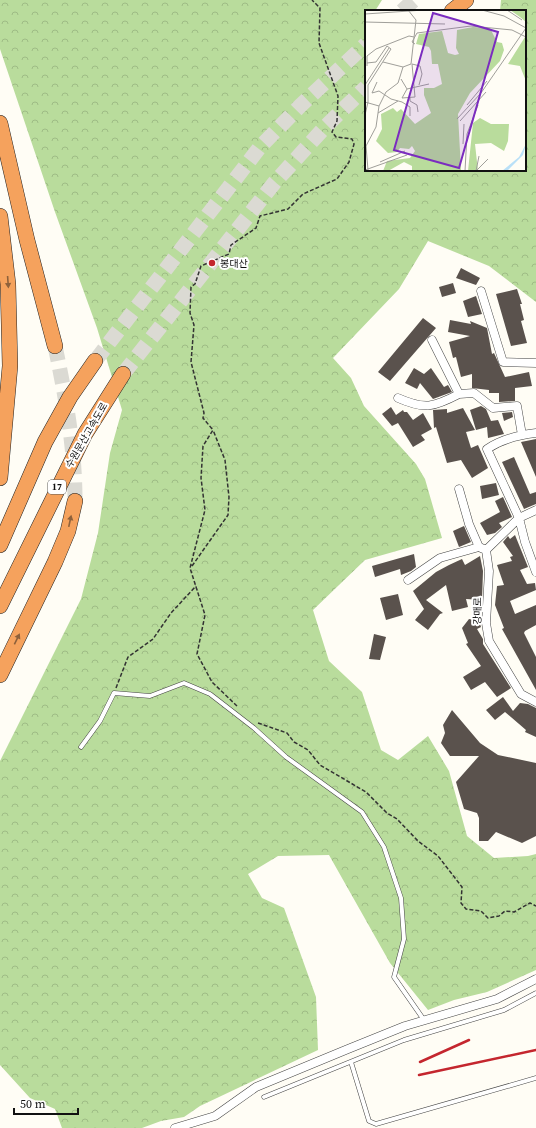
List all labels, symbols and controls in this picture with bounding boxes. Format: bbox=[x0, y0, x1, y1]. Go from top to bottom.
inset map bbox=[365, 10, 526, 171]
place label: 봉대산 bbox=[220, 257, 248, 270]
marker: 봉대산 bbox=[207, 258, 217, 268]
one-way arrow bbox=[4, 276, 11, 288]
street label: 수원문산고속도로 bbox=[62, 400, 110, 470]
road number: 17 bbox=[48, 480, 66, 494]
one-way arrow bbox=[68, 515, 74, 527]
street label: 강매로 bbox=[471, 597, 484, 625]
one-way arrow bbox=[13, 634, 20, 645]
scale bar bbox=[14, 1090, 78, 1116]
text: 50 m bbox=[20, 1096, 46, 1112]

